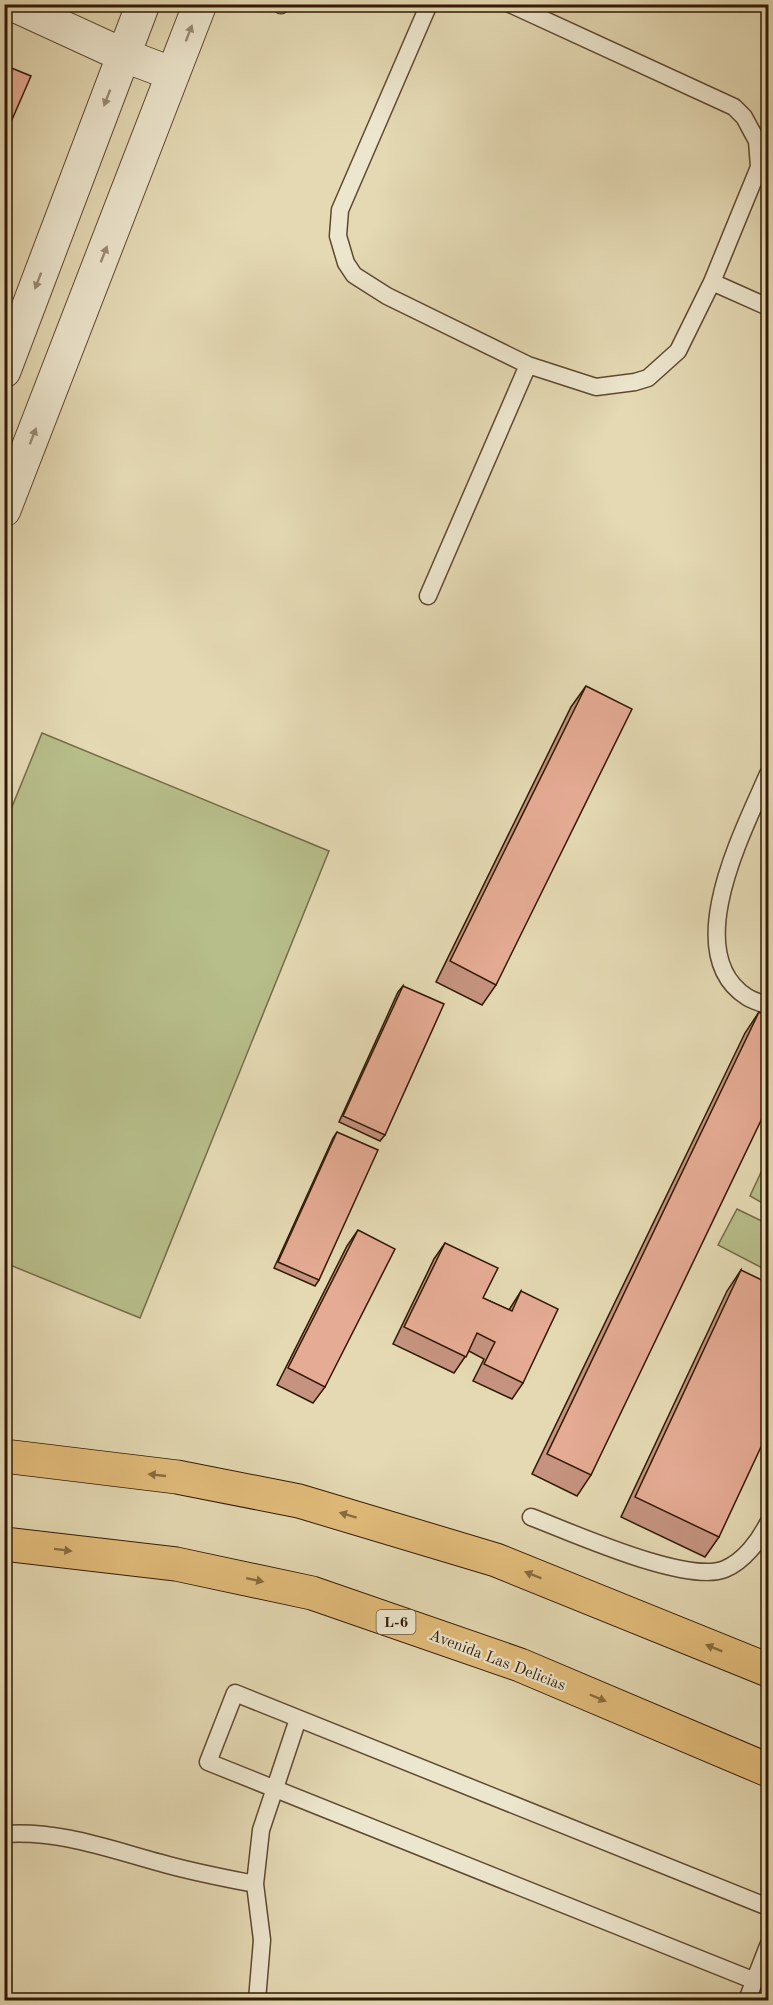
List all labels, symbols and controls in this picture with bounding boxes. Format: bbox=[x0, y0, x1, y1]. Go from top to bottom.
one-way arrow bbox=[185, 24, 194, 42]
one-way arrow bbox=[102, 90, 112, 108]
one-way arrow bbox=[99, 245, 109, 263]
one-way arrow bbox=[33, 272, 43, 290]
one-way arrow bbox=[29, 427, 38, 445]
one-way arrow bbox=[148, 1470, 167, 1480]
one-way arrow bbox=[339, 1510, 357, 1519]
one-way arrow bbox=[53, 1545, 72, 1555]
one-way arrow bbox=[524, 1570, 542, 1580]
one-way arrow bbox=[246, 1576, 264, 1586]
road number: L-6 bbox=[376, 1610, 416, 1634]
street label: Avenida Las Delicias bbox=[427, 1627, 568, 1694]
one-way arrow bbox=[705, 1643, 723, 1653]
one-way arrow bbox=[589, 1694, 607, 1703]

